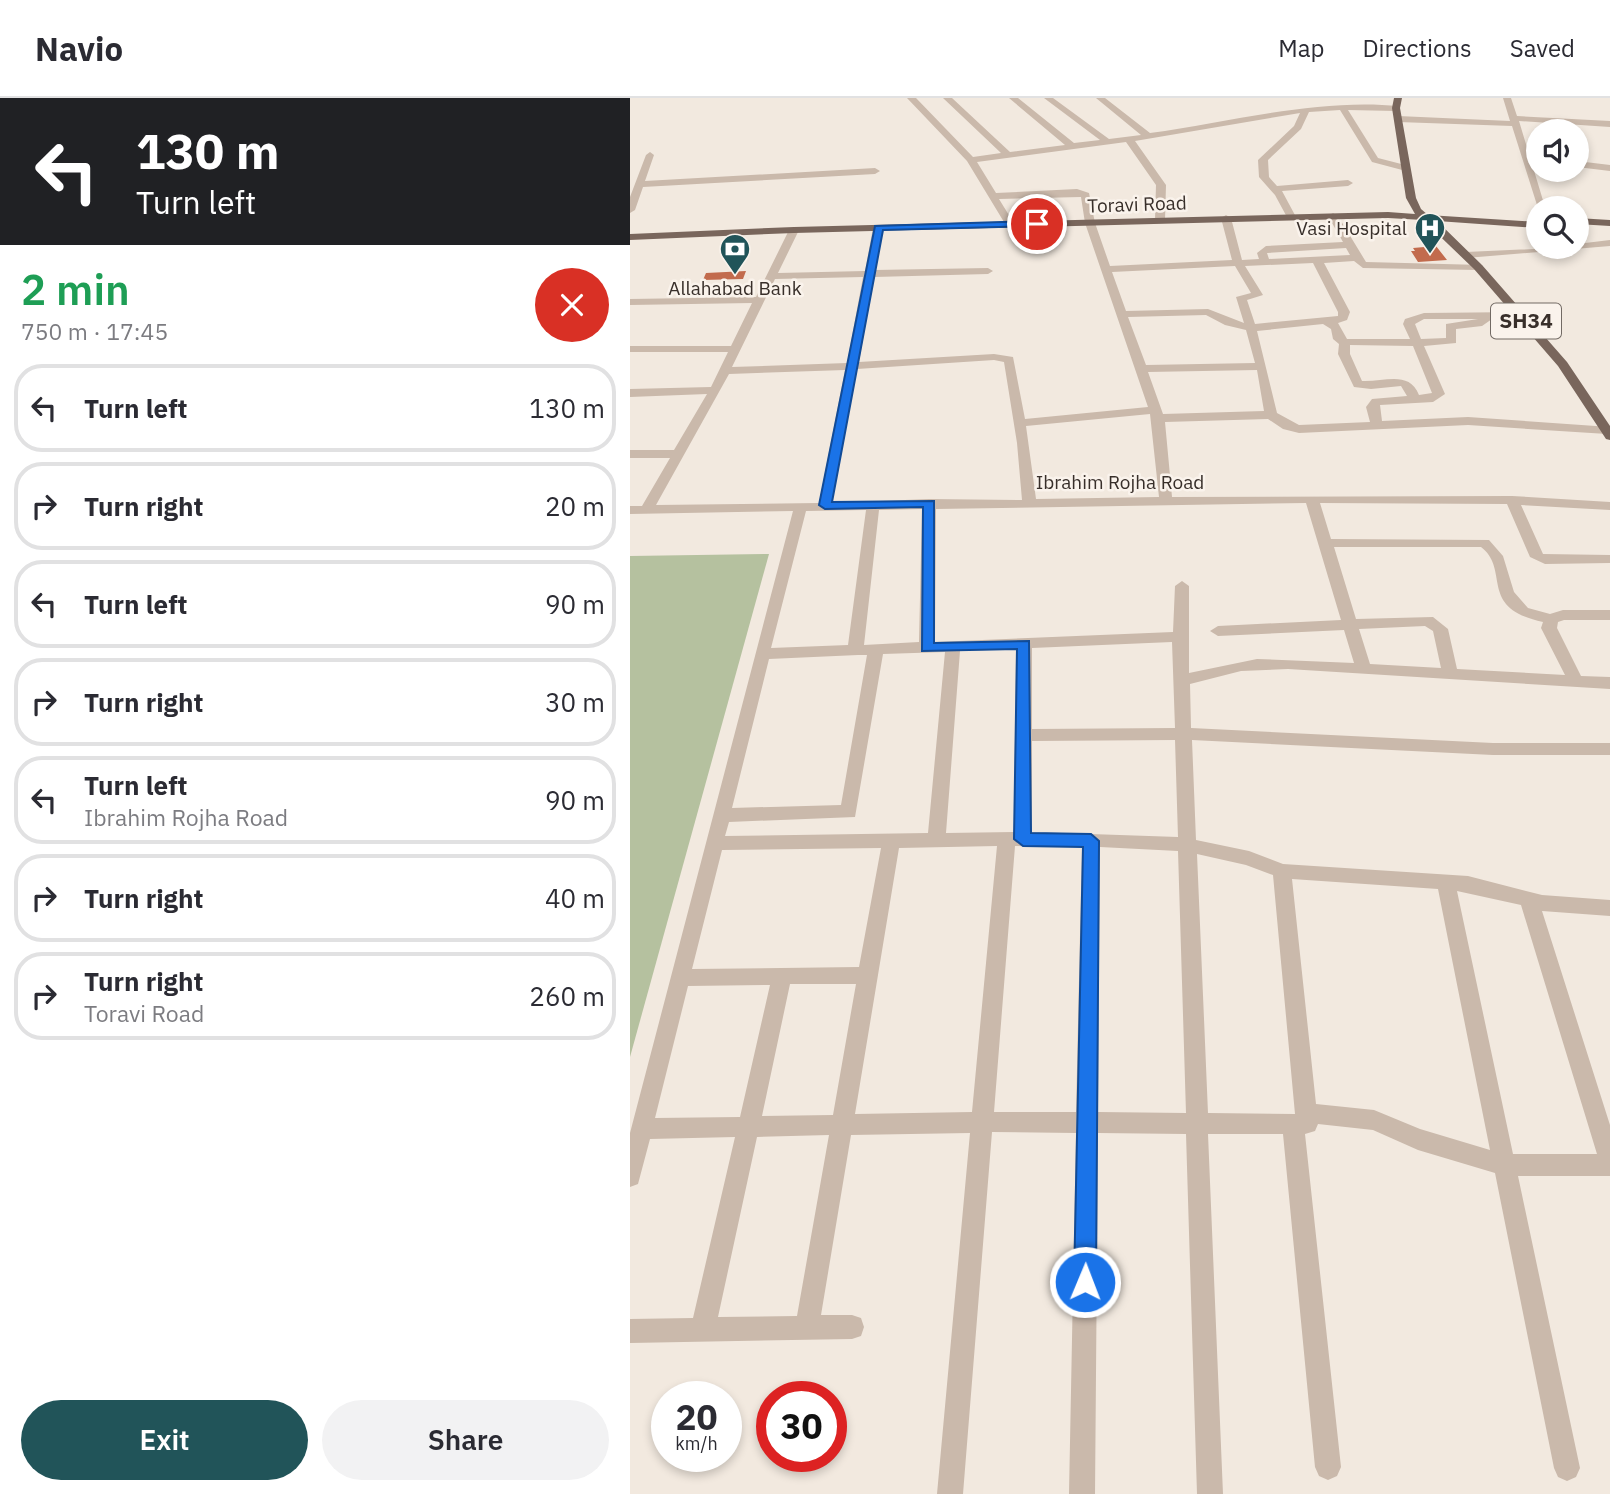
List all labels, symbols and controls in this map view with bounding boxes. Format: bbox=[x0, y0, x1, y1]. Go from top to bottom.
text: Navio bbox=[35, 27, 123, 70]
text: Map bbox=[1278, 32, 1324, 64]
text: Directions bbox=[1362, 32, 1472, 64]
text: Saved bbox=[1510, 32, 1575, 64]
text: 130 m bbox=[136, 119, 280, 182]
map controls bbox=[1526, 119, 1589, 259]
button: sound bbox=[1526, 119, 1589, 182]
icon: left bbox=[21, 126, 112, 217]
text: Turn left bbox=[136, 181, 256, 223]
street label: Toravi Road bbox=[1087, 190, 1187, 218]
pin bbox=[1007, 194, 1067, 254]
button: search bbox=[1526, 196, 1589, 259]
icon: arrive bbox=[1018, 205, 1056, 243]
hospital icon: Vasi Hospital bbox=[1413, 211, 1447, 255]
place label: Vasi Hospital bbox=[1296, 216, 1407, 240]
bank icon: Allahabad Bank bbox=[718, 232, 752, 276]
text: 2 min bbox=[21, 262, 130, 317]
button: close bbox=[535, 268, 609, 342]
place label: Allahabad Bank bbox=[668, 276, 802, 300]
road number: SH34 bbox=[1491, 304, 1561, 339]
text: 750 m · 17:45 bbox=[21, 316, 168, 346]
icon: left bbox=[25, 389, 63, 427]
text: Turn left bbox=[84, 391, 187, 425]
text: 130 m bbox=[529, 391, 605, 425]
street label: Ibrahim Rojha Road bbox=[1036, 470, 1204, 494]
icon: right bbox=[25, 487, 63, 525]
text: Turn right bbox=[84, 489, 203, 523]
text: 20 m bbox=[545, 489, 605, 523]
icon: left bbox=[25, 585, 63, 623]
text: Turn left bbox=[84, 587, 187, 621]
text: 90 m bbox=[545, 587, 605, 621]
icon: right bbox=[25, 683, 63, 721]
text: Turn right bbox=[84, 685, 203, 719]
text: 30 m bbox=[545, 685, 605, 719]
text: Turn left bbox=[84, 768, 187, 802]
icon: left bbox=[25, 781, 63, 819]
text: 90 m bbox=[545, 783, 605, 817]
text: Ibrahim Rojha Road bbox=[84, 802, 288, 832]
icon: right bbox=[25, 879, 63, 917]
text: Turn right bbox=[84, 881, 203, 915]
text: 40 m bbox=[545, 881, 605, 915]
text: Turn right bbox=[84, 964, 203, 998]
icon: right bbox=[25, 977, 63, 1015]
text: 260 m bbox=[529, 979, 605, 1013]
text: Toravi Road bbox=[84, 998, 204, 1028]
position arrow bbox=[1048, 1245, 1122, 1319]
speed limit sign: 30 bbox=[756, 1381, 847, 1472]
text: 20 bbox=[675, 1394, 718, 1440]
button: Exit bbox=[21, 1400, 308, 1480]
button: Share bbox=[322, 1400, 609, 1480]
text: km/h bbox=[675, 1432, 718, 1455]

